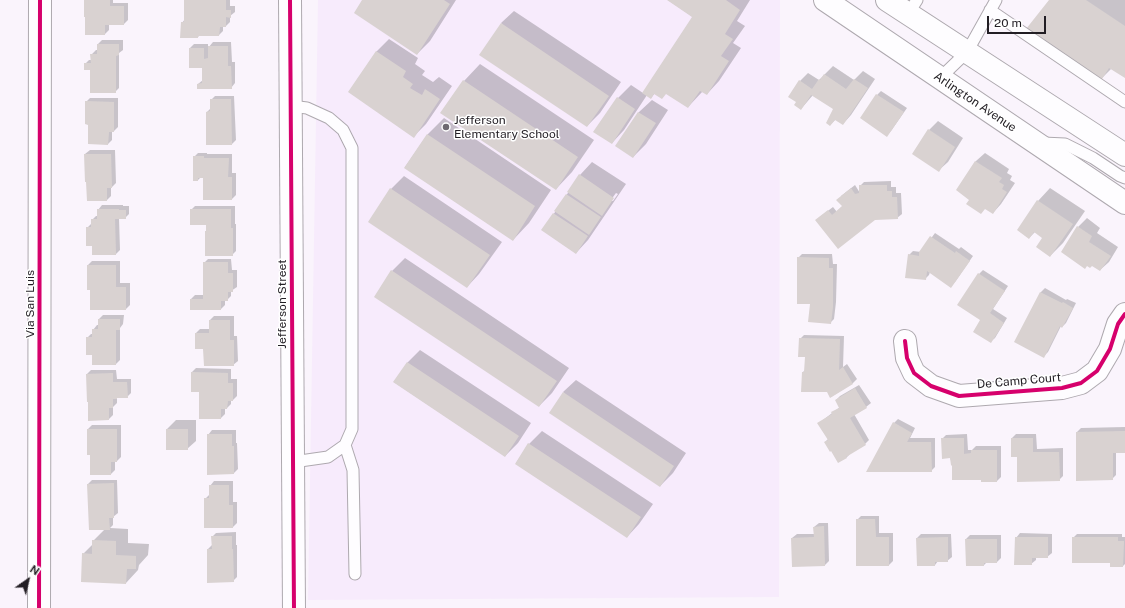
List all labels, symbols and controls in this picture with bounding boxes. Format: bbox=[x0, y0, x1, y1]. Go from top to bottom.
scale bar bbox=[989, 8, 1048, 34]
text: 20 m bbox=[994, 16, 1022, 30]
street label: Arlington Avenue bbox=[931, 69, 1019, 135]
place label: Jefferson Elementary School bbox=[454, 113, 559, 141]
marker: Jefferson Elementary School bbox=[441, 122, 451, 132]
street label: Jefferson Street bbox=[275, 259, 289, 349]
street label: Via San Luis bbox=[23, 270, 37, 338]
street label: De Camp Court bbox=[976, 370, 1062, 392]
north arrow bbox=[8, 560, 48, 600]
text: N bbox=[28, 563, 42, 577]

